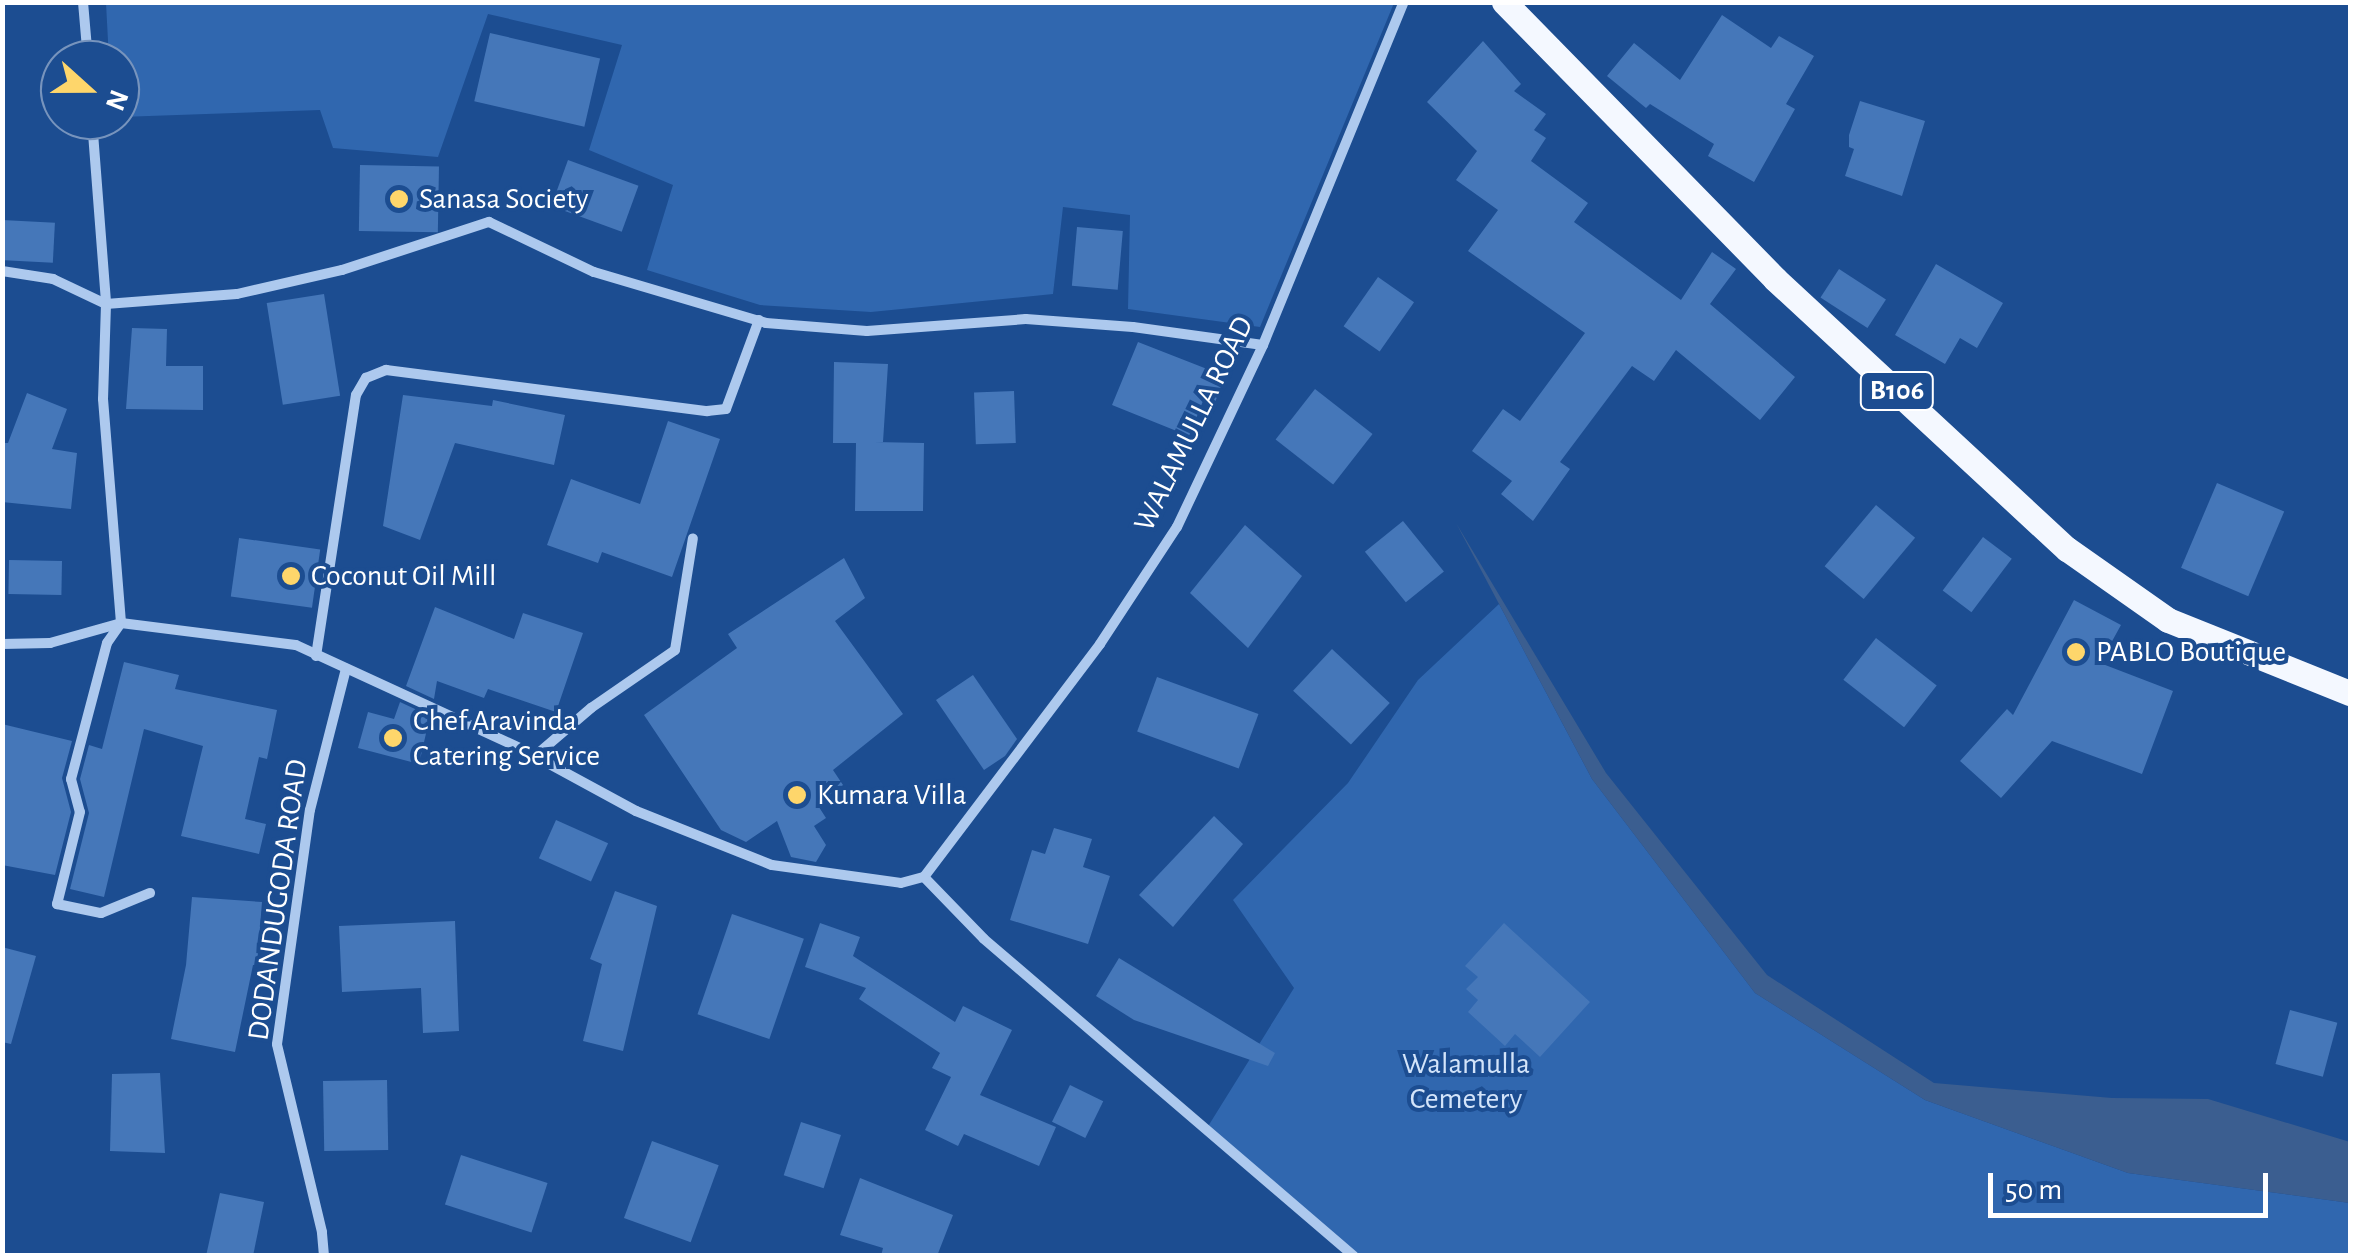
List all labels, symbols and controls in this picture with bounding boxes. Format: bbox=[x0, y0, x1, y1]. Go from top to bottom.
north arrow bbox=[40, 40, 140, 140]
text: N bbox=[100, 86, 133, 114]
place label: Sanasa Society bbox=[419, 181, 589, 217]
marker: Sanasa Society bbox=[388, 188, 410, 210]
street label: WALAMULLA ROAD bbox=[1126, 311, 1262, 537]
road number: B106 bbox=[1860, 368, 1934, 414]
place label: Coconut Oil Mill bbox=[311, 558, 496, 594]
marker: Coconut Oil Mill bbox=[280, 565, 302, 587]
place label: PABLO Boutique bbox=[2096, 634, 2286, 670]
marker: PABLO Boutique bbox=[2065, 641, 2087, 663]
place label: Chef Aravinda Catering Service bbox=[413, 703, 600, 774]
marker: Chef Aravinda Catering Service bbox=[382, 727, 404, 749]
street label: DODANDUGODA ROAD bbox=[240, 757, 316, 1043]
place label: Kumara Villa bbox=[817, 777, 967, 813]
marker: Kumara Villa bbox=[786, 784, 808, 806]
park label: Walamulla Cemetery bbox=[1402, 1046, 1530, 1116]
scale bar bbox=[1993, 1153, 2273, 1215]
text: 50 m bbox=[2005, 1175, 2062, 1205]

